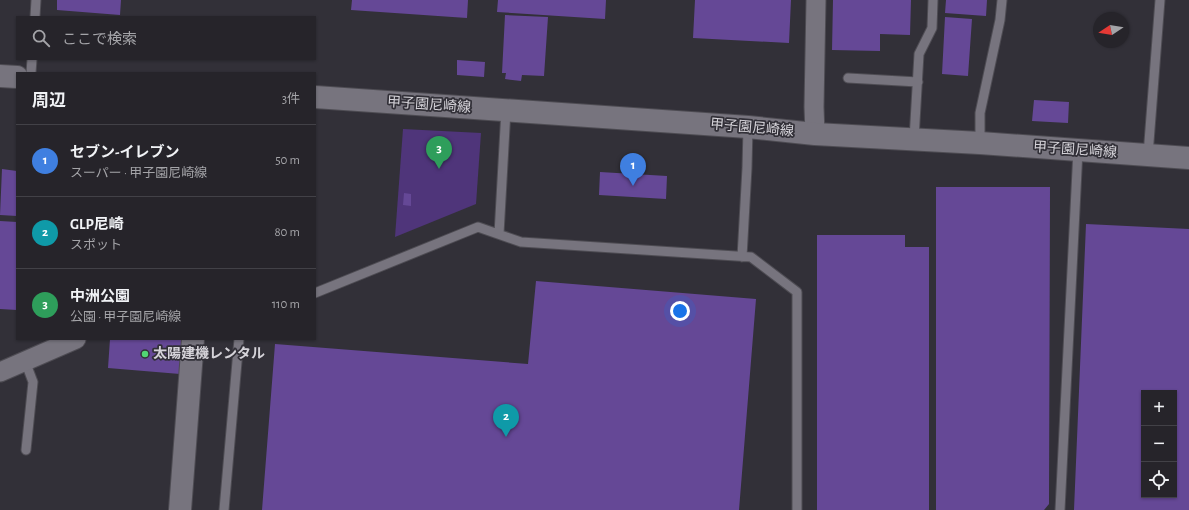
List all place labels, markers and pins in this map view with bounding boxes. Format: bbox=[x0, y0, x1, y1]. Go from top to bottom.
pin: 3 bbox=[426, 136, 452, 169]
pin: 1 bbox=[620, 153, 646, 186]
place label: 太陽建機レンタル bbox=[153, 345, 265, 361]
marker: 太陽建機レンタル bbox=[140, 349, 150, 359]
pin: 2 bbox=[493, 404, 519, 437]

